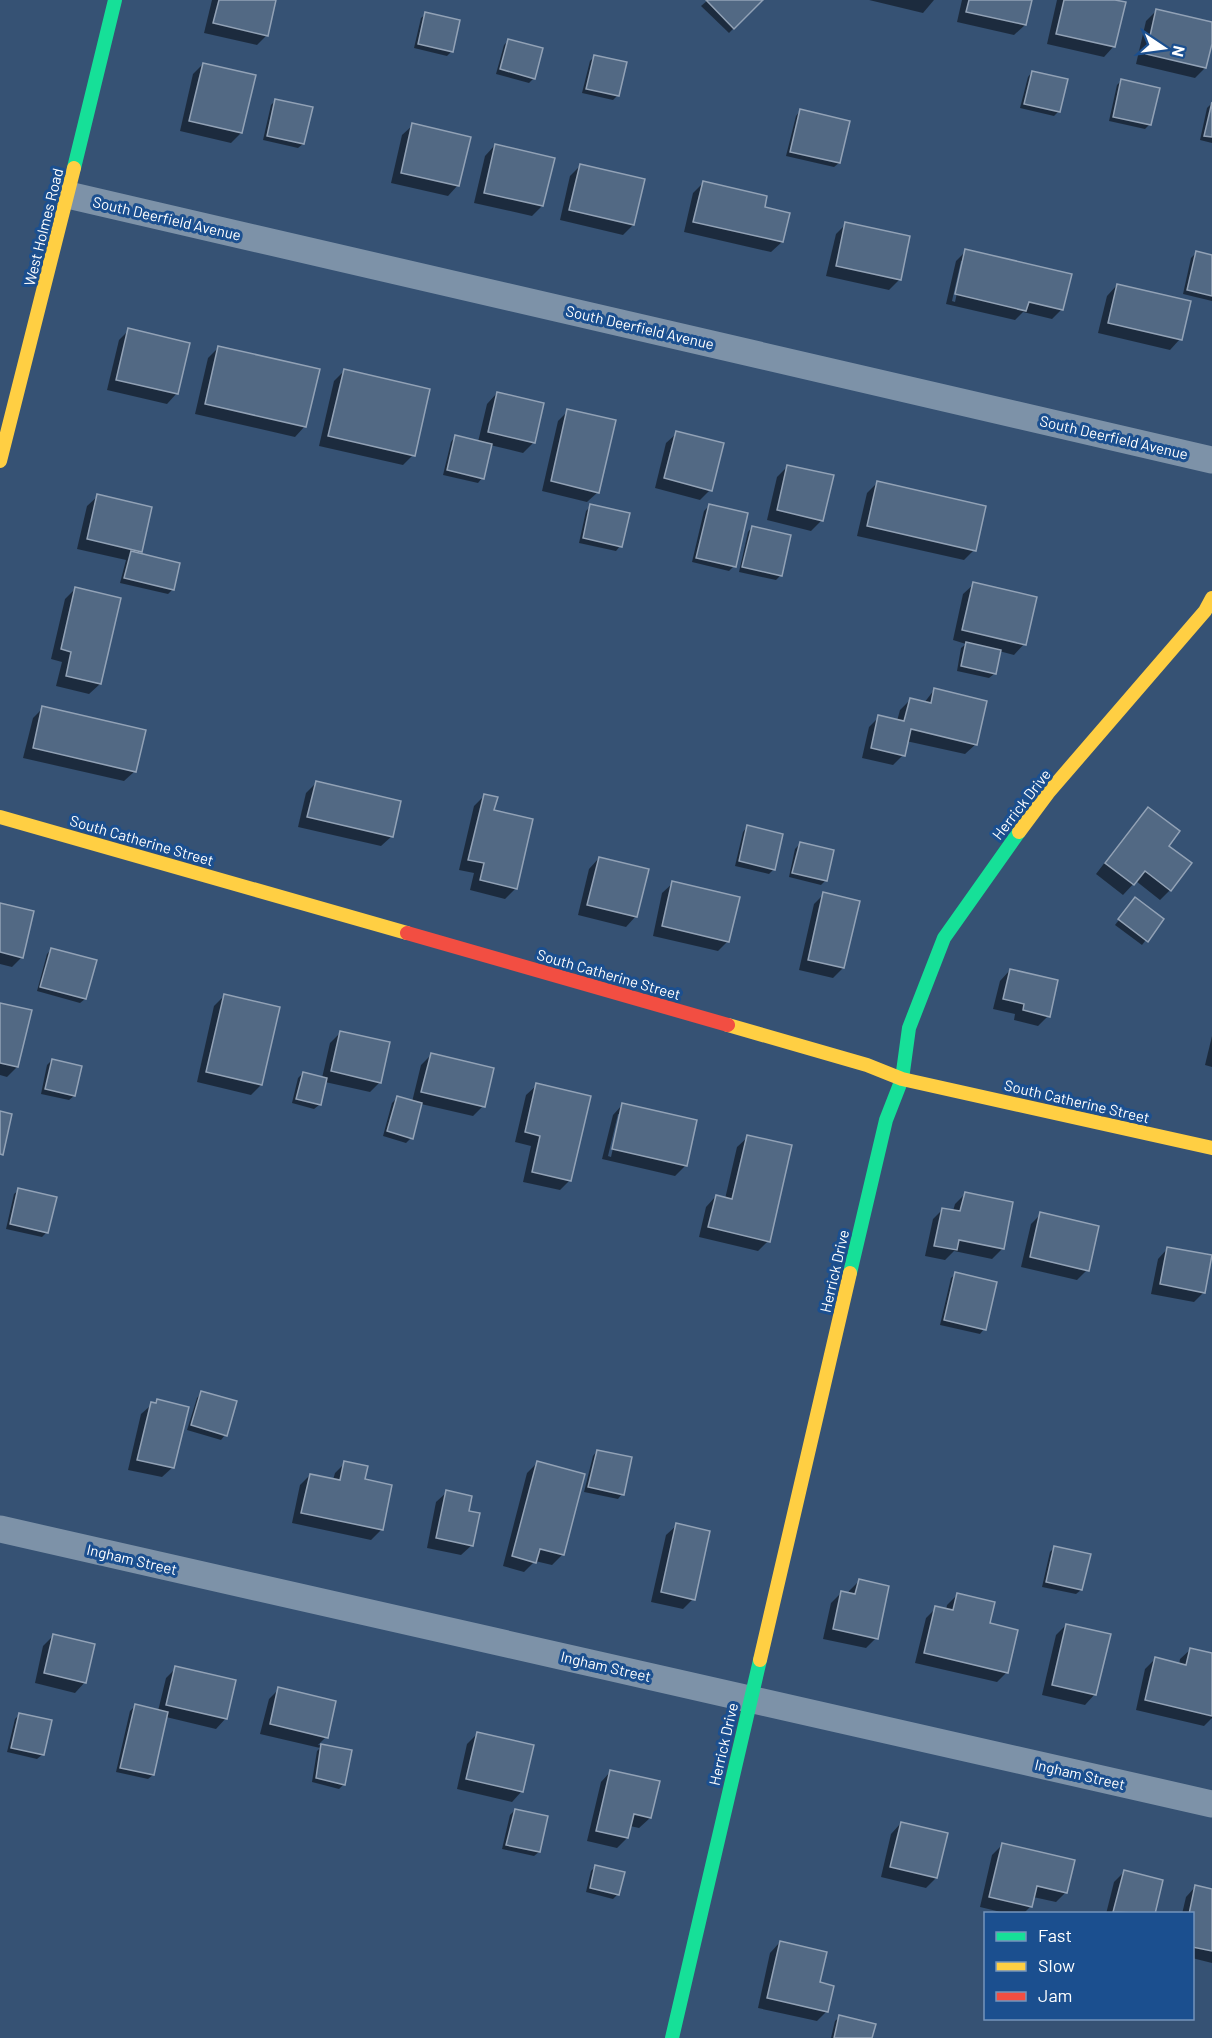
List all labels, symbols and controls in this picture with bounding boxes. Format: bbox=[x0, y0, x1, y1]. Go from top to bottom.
north arrow bbox=[1134, 18, 1194, 78]
text: N bbox=[1169, 44, 1190, 59]
street label: West Holmes Road bbox=[20, 166, 66, 288]
street label: South Deerfield Avenue bbox=[91, 192, 243, 244]
street label: South Deerfield Avenue bbox=[564, 301, 716, 353]
street label: South Deerfield Avenue bbox=[1038, 411, 1190, 463]
street label: Herrick Drive bbox=[988, 765, 1054, 843]
street label: South Catherine Street bbox=[68, 811, 216, 869]
street label: South Catherine Street bbox=[535, 945, 683, 1003]
street label: South Catherine Street bbox=[1002, 1075, 1152, 1127]
street label: Herrick Drive bbox=[816, 1228, 852, 1314]
street label: Ingham Street bbox=[85, 1540, 179, 1578]
street label: Ingham Street bbox=[559, 1647, 653, 1685]
street label: Herrick Drive bbox=[705, 1701, 741, 1787]
street label: Ingham Street bbox=[1033, 1755, 1127, 1793]
legend bbox=[984, 1912, 1194, 2020]
text: Fast bbox=[1038, 1924, 1072, 1946]
text: Slow bbox=[1038, 1954, 1075, 1976]
text: Jam bbox=[1038, 1984, 1072, 2006]

